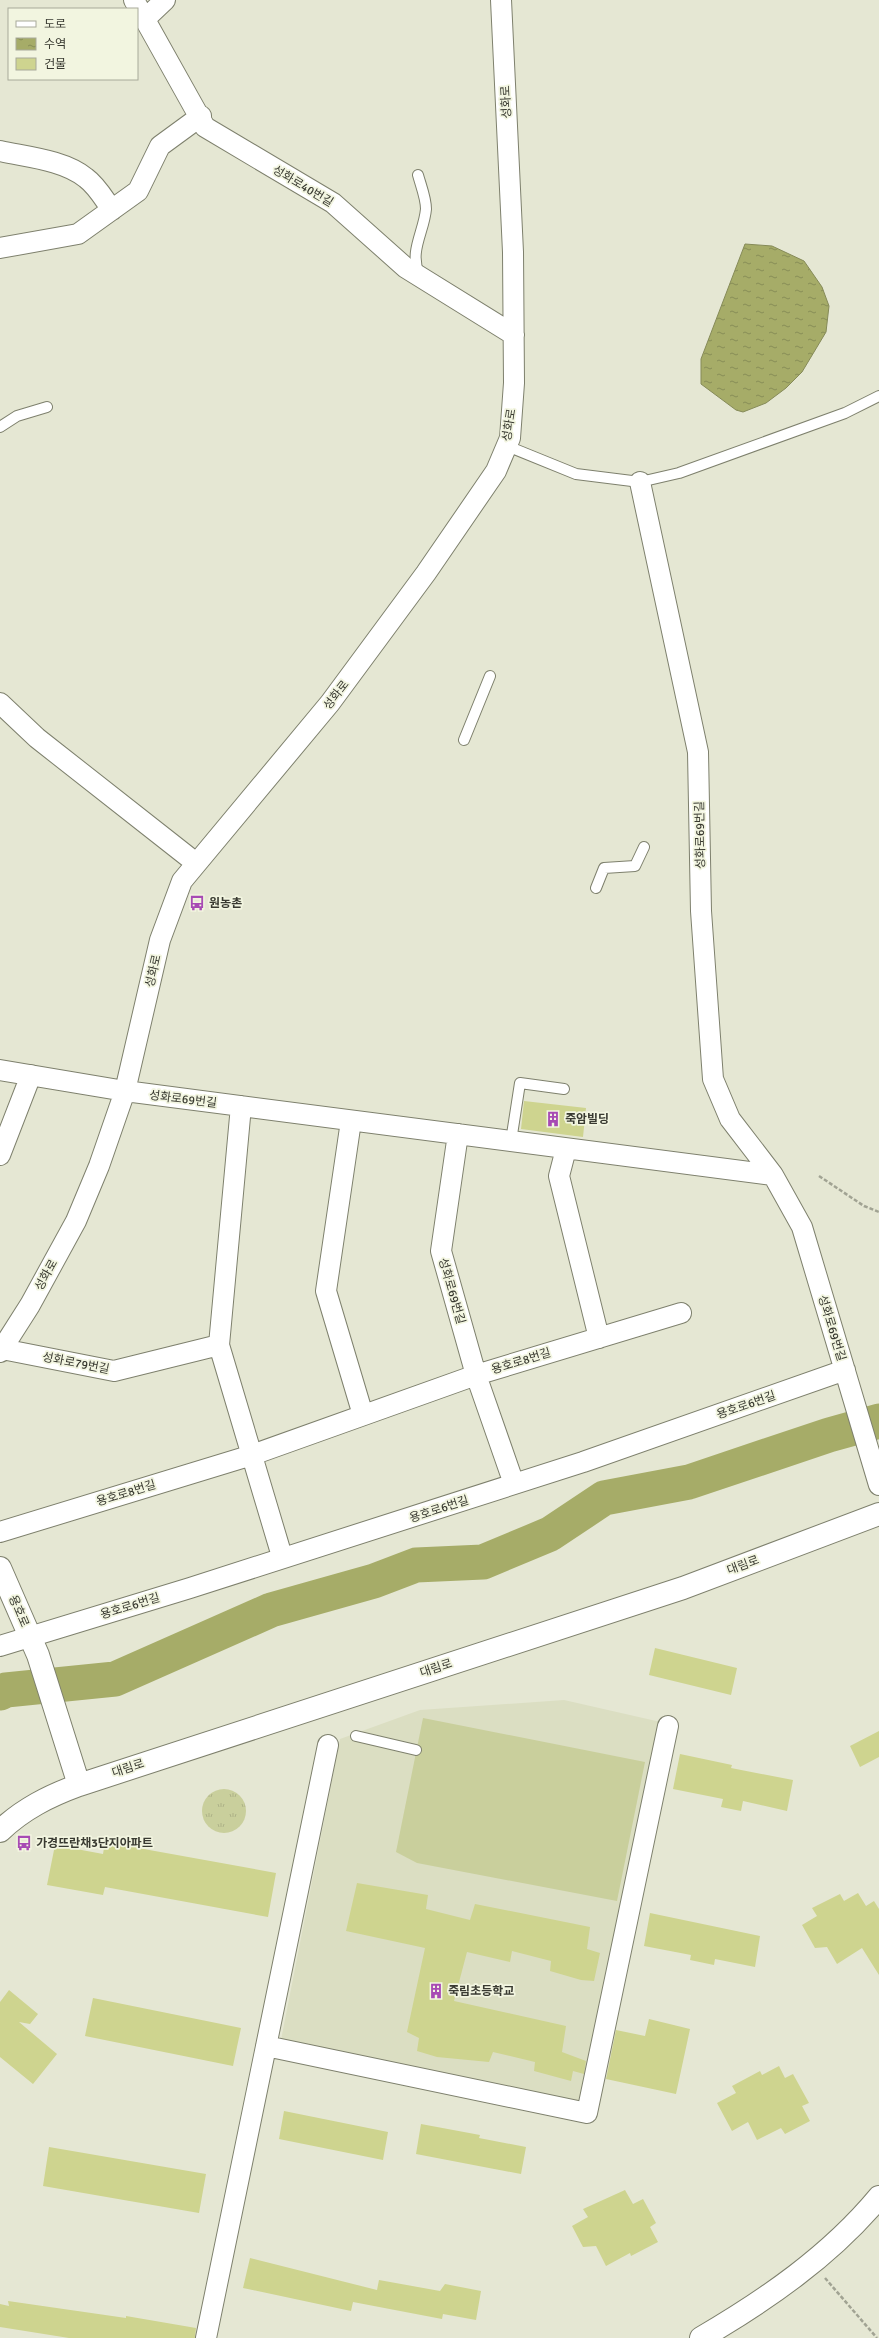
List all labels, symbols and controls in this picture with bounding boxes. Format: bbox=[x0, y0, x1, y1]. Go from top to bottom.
legend bbox=[8, 8, 138, 80]
text: 도로 bbox=[44, 17, 66, 32]
text: 수역 bbox=[44, 37, 66, 52]
text: 건물 bbox=[44, 57, 66, 72]
street label: 성화로 bbox=[498, 85, 515, 119]
street label: 성화로40번길 bbox=[270, 162, 336, 210]
street label: 성화로 bbox=[499, 408, 519, 443]
street label: 성화로 bbox=[320, 678, 353, 713]
street label: 성화로69번길 bbox=[692, 801, 709, 869]
bus stop icon: 원농촌 bbox=[188, 894, 206, 912]
place label: 원농촌 bbox=[209, 896, 242, 911]
street label: 성화로 bbox=[142, 953, 165, 989]
street label: 성화로69번길 bbox=[148, 1088, 218, 1111]
building icon: 죽암빌딩 bbox=[544, 1110, 562, 1128]
place label: 죽암빌딩 bbox=[565, 1112, 609, 1127]
street label: 성화로69번길 bbox=[435, 1256, 468, 1326]
street label: 성화로 bbox=[32, 1257, 61, 1293]
street label: 성화로69번길 bbox=[814, 1293, 849, 1363]
street label: 용호로8번길 bbox=[489, 1345, 553, 1378]
street label: 성화로79번길 bbox=[41, 1350, 111, 1377]
street label: 용호로6번길 bbox=[715, 1388, 778, 1423]
street label: 용호로8번길 bbox=[94, 1477, 158, 1510]
street label: 용호로6번길 bbox=[408, 1493, 471, 1526]
street label: 대림로 bbox=[725, 1553, 761, 1578]
street label: 용호로6번길 bbox=[98, 1590, 162, 1623]
street label: 용호로 bbox=[5, 1593, 32, 1629]
street label: 대림로 bbox=[418, 1656, 454, 1681]
street label: 대림로 bbox=[110, 1756, 146, 1781]
bus stop icon: 가경뜨란채3단지아파트 bbox=[15, 1834, 33, 1852]
place label: 가경뜨란채3단지아파트 bbox=[36, 1836, 153, 1851]
building icon: 죽림초등학교 bbox=[427, 1982, 445, 2000]
place label: 죽림초등학교 bbox=[448, 1984, 514, 1999]

